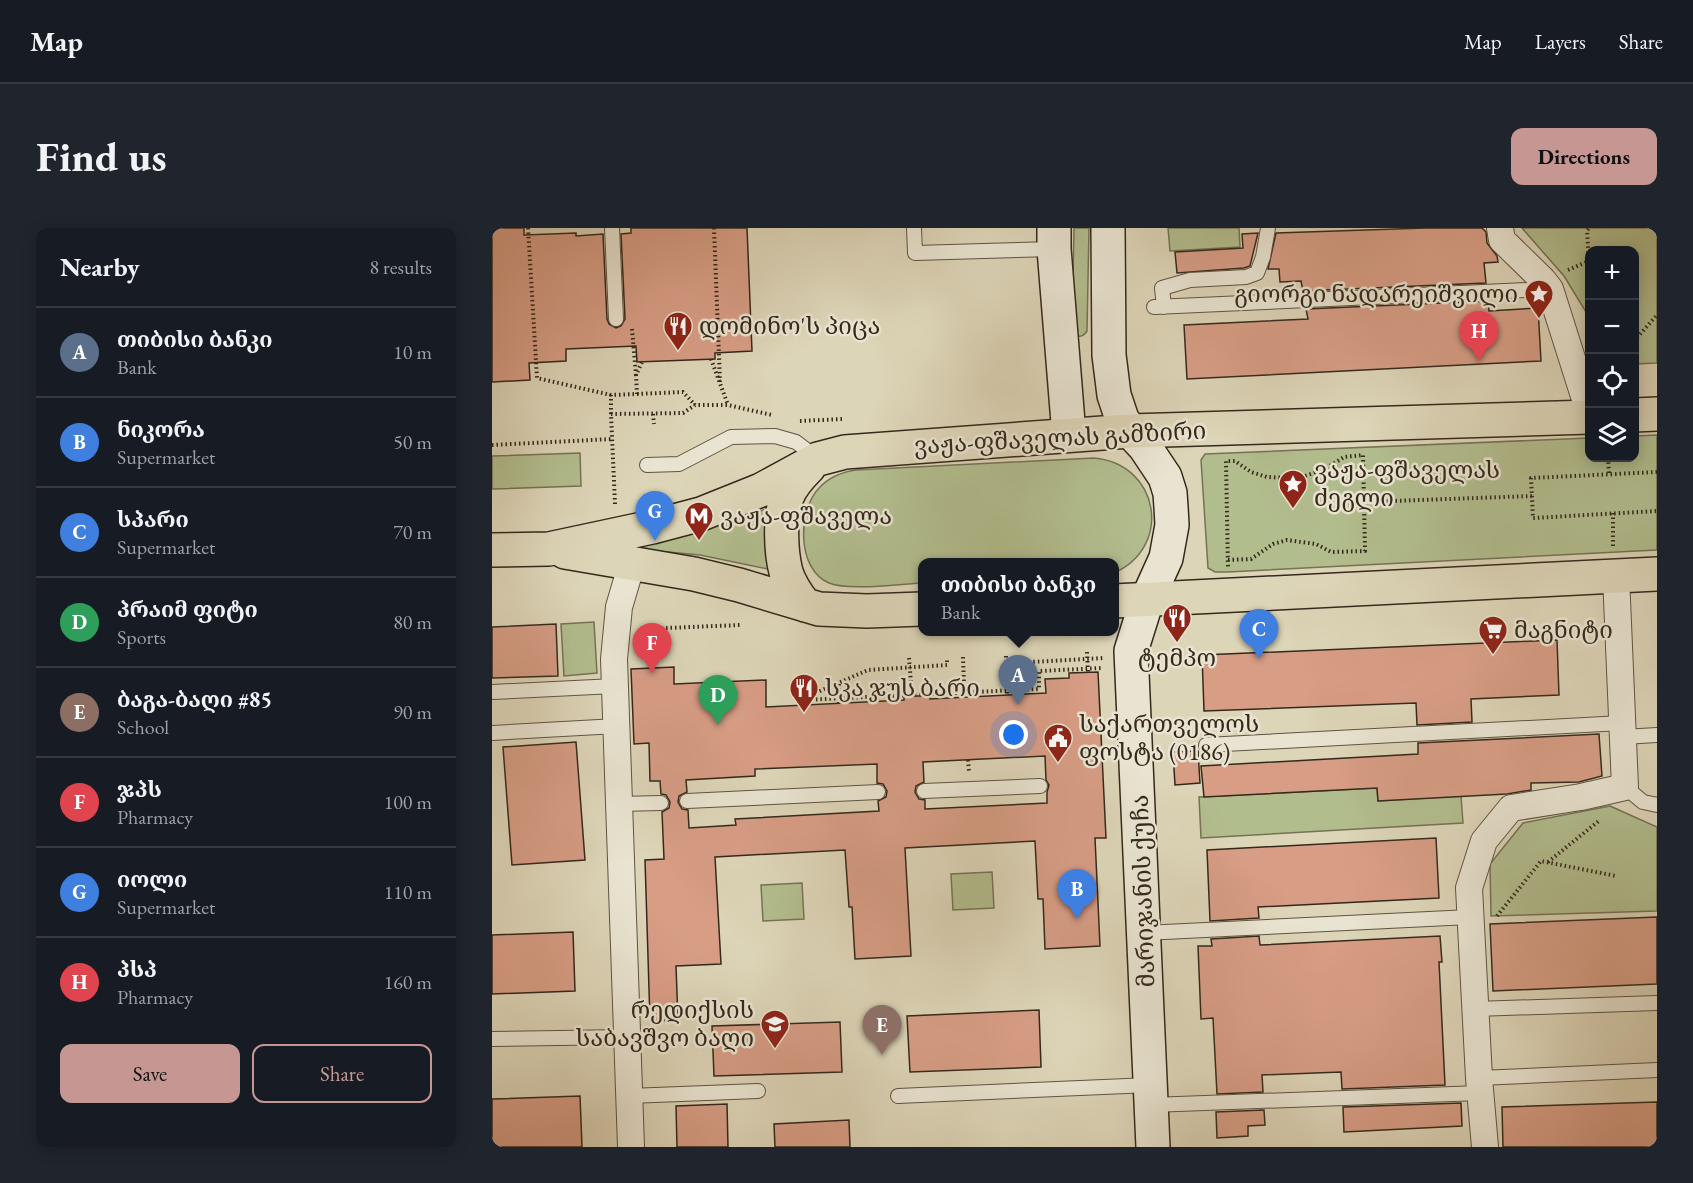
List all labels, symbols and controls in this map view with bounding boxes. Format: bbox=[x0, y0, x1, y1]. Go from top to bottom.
text: Map bbox=[30, 23, 83, 59]
text: Map bbox=[1464, 28, 1502, 55]
text: Layers bbox=[1535, 28, 1586, 55]
text: Share bbox=[1619, 28, 1663, 55]
button: Directions bbox=[1511, 128, 1657, 185]
text: Find us bbox=[36, 129, 167, 184]
map controls bbox=[1585, 246, 1639, 462]
button: + bbox=[1585, 246, 1639, 300]
text: Nearby bbox=[60, 250, 140, 284]
text: 8 results bbox=[369, 254, 432, 280]
place label: გიორგი ნადარეიშვილი bbox=[1234, 278, 1518, 309]
place icon: გიორგი ნადარეიშვილი bbox=[1523, 278, 1555, 320]
button: − bbox=[1585, 300, 1639, 354]
restaurant icon: დომინო'ს პიცა bbox=[662, 310, 694, 352]
place label: დომინო'ს პიცა bbox=[699, 310, 880, 341]
pin: H bbox=[1460, 312, 1498, 361]
text: თიბისი ბანკი bbox=[117, 325, 272, 354]
text: A bbox=[72, 339, 87, 365]
text: 10 m bbox=[393, 339, 432, 365]
text: Bank bbox=[117, 354, 157, 380]
button: locate bbox=[1585, 354, 1639, 408]
button: layers bbox=[1585, 408, 1639, 462]
street label: ვაჟა-ფშაველას გამზირი bbox=[913, 414, 1207, 461]
text: ნიკორა bbox=[117, 415, 205, 444]
text: B bbox=[73, 429, 86, 455]
text: 50 m bbox=[393, 429, 432, 455]
text: Supermarket bbox=[117, 444, 215, 470]
place label: ვაჟა-ფშაველას ძეგლი bbox=[1314, 454, 1500, 513]
place icon: ვაჟა-ფშაველას ძეგლი bbox=[1277, 468, 1309, 510]
pin: G bbox=[636, 492, 674, 541]
metro station icon: ვაჟა-ფშაველა bbox=[683, 500, 715, 542]
place label: ვაჟა-ფშაველა bbox=[720, 500, 892, 531]
text: სპარი bbox=[117, 505, 189, 534]
text: C bbox=[72, 519, 87, 545]
text: 70 m bbox=[393, 519, 432, 545]
text: Supermarket bbox=[117, 534, 215, 560]
popup bbox=[918, 558, 1119, 636]
text: თიბისი ბანკი bbox=[941, 570, 1096, 599]
text: პრაიმ ფიტი bbox=[117, 595, 258, 624]
text: Bank bbox=[941, 599, 980, 625]
restaurant icon: ტემპო bbox=[1161, 602, 1193, 644]
text: D bbox=[72, 609, 87, 635]
text: 80 m bbox=[393, 609, 432, 635]
pin: C bbox=[1240, 610, 1278, 659]
supermarket icon: მაგნიტი bbox=[1477, 614, 1509, 656]
place label: მაგნიტი bbox=[1514, 614, 1613, 645]
text: Sports bbox=[117, 624, 166, 650]
pin: F bbox=[632, 624, 672, 673]
place label: ტემპო bbox=[1138, 642, 1216, 673]
pin: A bbox=[998, 656, 1038, 705]
restaurant icon: სკა ჯუს ბარი bbox=[788, 672, 820, 714]
place label: სკა ჯუს ბარი bbox=[825, 672, 980, 703]
pin: D bbox=[698, 676, 738, 725]
text: ბაგა-ბაღი #85 bbox=[117, 685, 272, 714]
text: E bbox=[74, 699, 85, 725]
text: 90 m bbox=[393, 699, 432, 725]
place label: საქართველოს ფოსტა (0186) bbox=[1079, 708, 1259, 767]
text: School bbox=[117, 714, 169, 740]
your location bbox=[999, 720, 1028, 749]
public building icon: საქართველოს ფოსტა (0186) bbox=[1042, 722, 1074, 764]
text: ჯპს bbox=[117, 775, 162, 804]
text: F bbox=[74, 789, 85, 815]
text: 100 m bbox=[384, 789, 432, 815]
street label: მარიჯანის ქუჩა bbox=[1124, 794, 1161, 988]
text: Pharmacy bbox=[117, 804, 193, 830]
text: იოლი bbox=[117, 865, 187, 894]
pin: B bbox=[1058, 870, 1096, 919]
text: G bbox=[72, 879, 87, 905]
text: 110 m bbox=[384, 879, 432, 905]
text: Supermarket bbox=[117, 894, 215, 920]
text: პსპ bbox=[117, 955, 157, 984]
text: H bbox=[71, 969, 88, 995]
text: 160 m bbox=[384, 969, 432, 995]
text: Pharmacy bbox=[117, 984, 193, 1010]
place label: რედიქსის საბავშვო ბაღი bbox=[575, 994, 754, 1053]
pin: E bbox=[862, 1006, 902, 1055]
school or university icon: რედიქსის საბავშვო ბაღი bbox=[759, 1008, 791, 1050]
button: Save bbox=[60, 1044, 240, 1103]
button: Share bbox=[252, 1044, 432, 1103]

